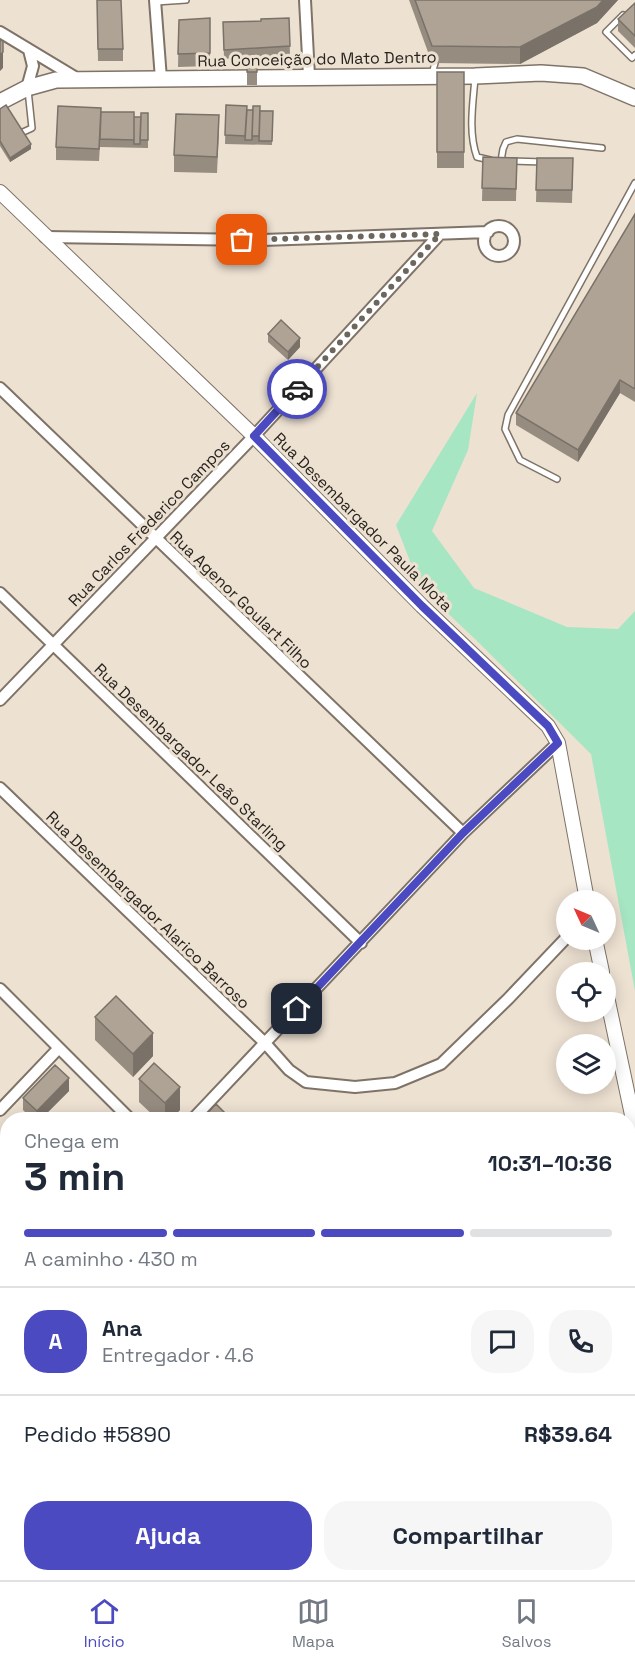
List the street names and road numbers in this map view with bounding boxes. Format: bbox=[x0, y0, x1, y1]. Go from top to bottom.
street label: Rua Conceição do Mato Dentro bbox=[197, 46, 437, 72]
street label: Rua Desembargador Paula Mota bbox=[269, 428, 457, 616]
street label: Rua Carlos Frederico Campos bbox=[64, 435, 234, 611]
street label: Rua Agenor Goulart Filho bbox=[165, 527, 317, 673]
street label: Rua Desembargador Leão Starling bbox=[90, 659, 292, 855]
street label: Rua Desembargador Alarico Barroso bbox=[41, 807, 255, 1013]

